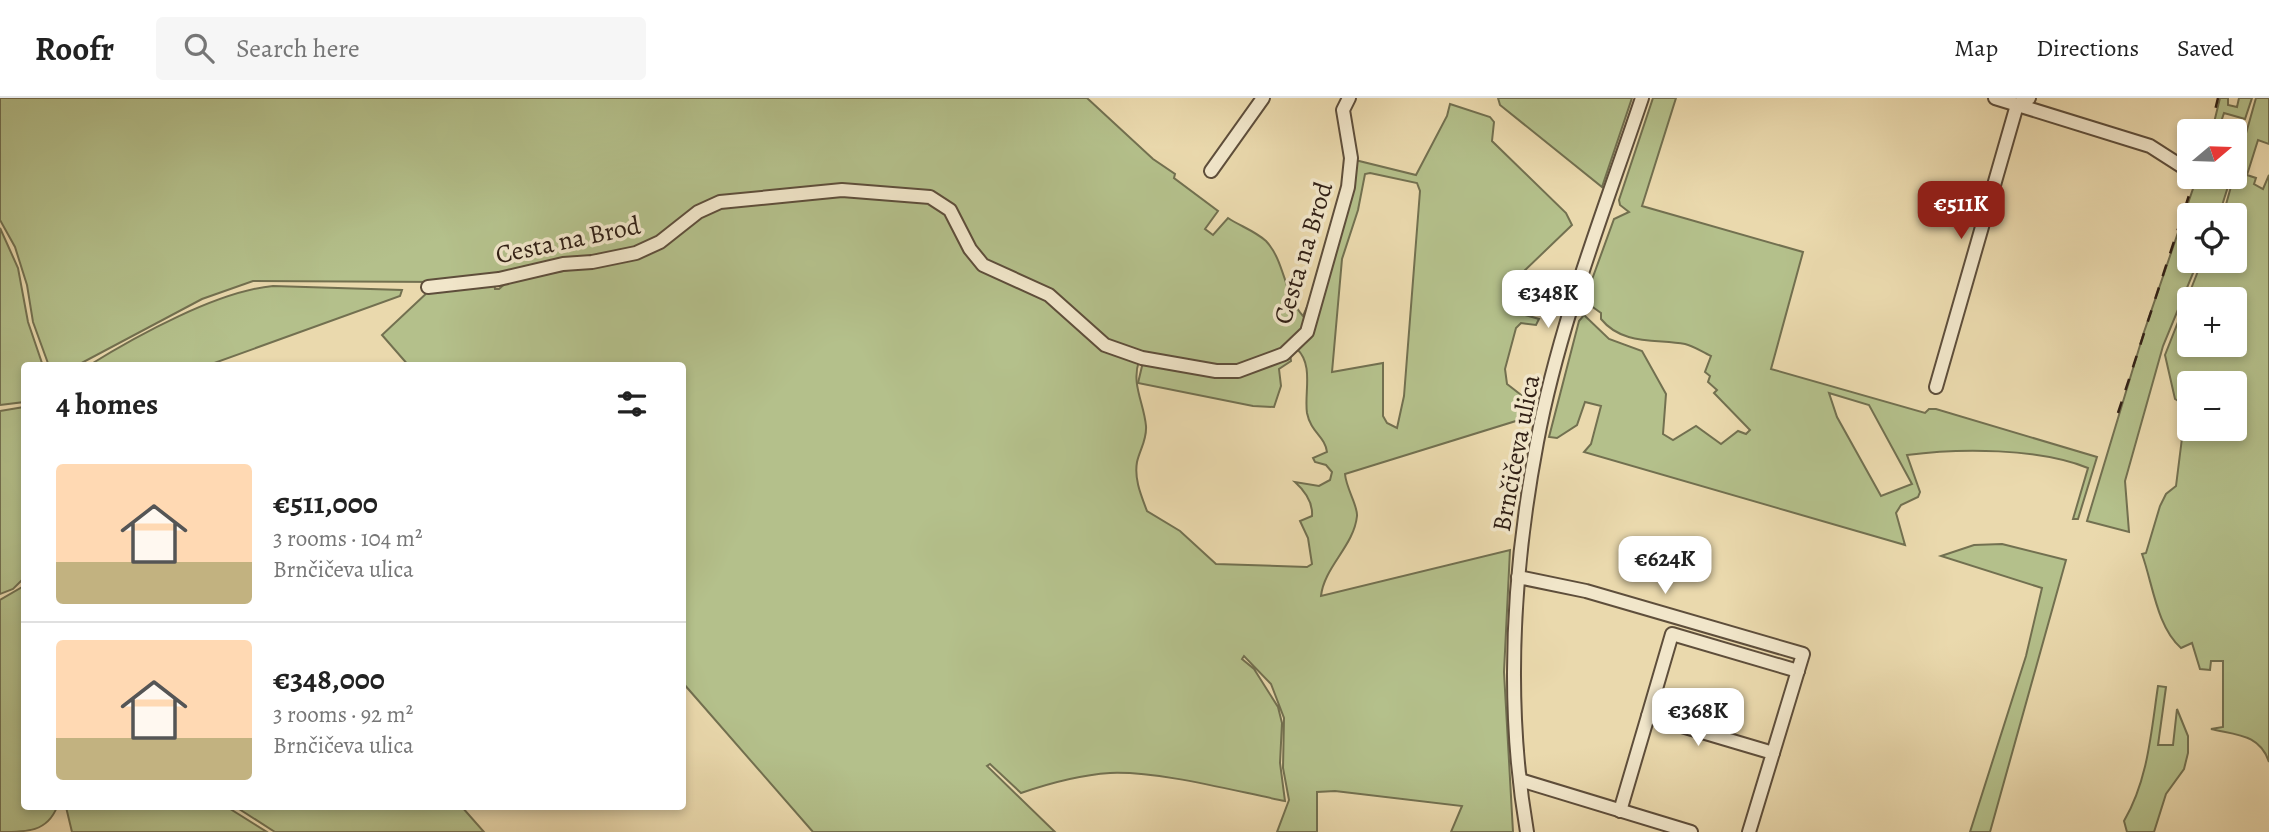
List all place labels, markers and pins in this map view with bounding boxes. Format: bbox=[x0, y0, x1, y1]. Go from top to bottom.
pin: €511K bbox=[1912, 181, 2010, 241]
pin: €348K bbox=[1499, 271, 1597, 330]
pin: €624K bbox=[1616, 536, 1714, 596]
pin: €368K bbox=[1649, 688, 1747, 748]

